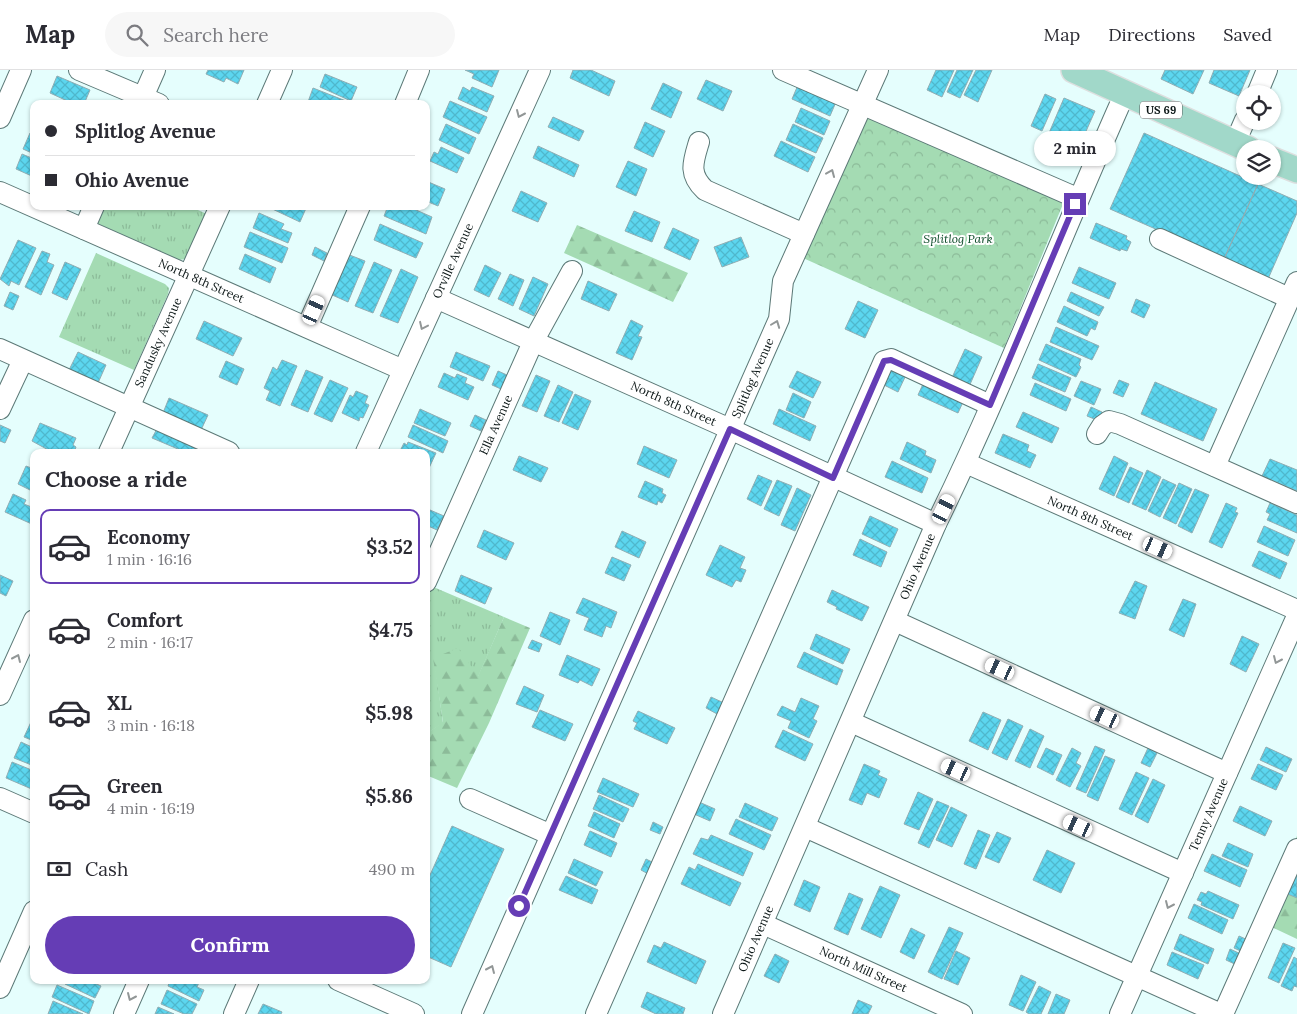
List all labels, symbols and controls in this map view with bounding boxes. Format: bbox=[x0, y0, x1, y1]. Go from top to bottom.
search box bbox=[105, 12, 455, 57]
text: Map bbox=[25, 19, 75, 50]
icon: search bbox=[123, 21, 151, 49]
text: Search here bbox=[163, 23, 269, 47]
text: Map bbox=[1044, 23, 1080, 46]
text: Directions bbox=[1108, 23, 1195, 46]
text: Saved bbox=[1223, 23, 1272, 46]
map controls bbox=[1236, 85, 1281, 185]
button: locate bbox=[1236, 85, 1281, 130]
road number: US 69 bbox=[1140, 102, 1182, 118]
one-way arrow bbox=[516, 109, 526, 118]
text: Splitlog Avenue bbox=[75, 119, 216, 143]
callout: 2 min bbox=[1034, 132, 1116, 166]
text: 2 min bbox=[1054, 138, 1096, 158]
button: layers bbox=[1236, 140, 1281, 185]
text: Ohio Avenue bbox=[75, 168, 189, 192]
one-way arrow bbox=[824, 169, 835, 178]
route end bbox=[1064, 193, 1086, 215]
street label: Orville Avenue bbox=[429, 220, 476, 301]
park label: Splitlog Park bbox=[923, 231, 993, 246]
street label: North 8th Street bbox=[156, 255, 247, 306]
car bbox=[301, 293, 326, 327]
street label: Sandusky Avenue bbox=[131, 295, 185, 390]
one-way arrow bbox=[770, 320, 780, 329]
one-way arrow bbox=[419, 321, 430, 330]
street label: Splitlog Avenue bbox=[728, 335, 777, 421]
street label: North 8th Street bbox=[629, 378, 719, 429]
street label: Ella Avenue bbox=[476, 392, 516, 457]
text: Choose a ride bbox=[45, 465, 187, 493]
car bbox=[930, 492, 957, 526]
street label: North 8th Street bbox=[1045, 492, 1136, 543]
icon: car bbox=[47, 524, 92, 569]
text: Economy bbox=[107, 525, 190, 549]
street label: Ohio Avenue bbox=[896, 530, 938, 602]
text: $3.52 bbox=[366, 535, 413, 559]
car bbox=[1141, 535, 1174, 561]
text: 1 min · 16:16 bbox=[107, 549, 192, 569]
icon: car bbox=[47, 607, 92, 652]
text: Comfort bbox=[107, 608, 183, 632]
text: $4.75 bbox=[368, 618, 413, 642]
text: 2 min · 16:17 bbox=[107, 632, 193, 652]
one-way arrow bbox=[10, 654, 21, 663]
one-way arrow bbox=[1273, 655, 1284, 664]
car bbox=[983, 656, 1016, 682]
icon: car bbox=[47, 690, 92, 735]
text: XL bbox=[107, 691, 132, 715]
text: $5.98 bbox=[365, 701, 413, 725]
car bbox=[1088, 704, 1121, 730]
text: 3 min · 16:18 bbox=[107, 715, 195, 735]
car bbox=[939, 757, 972, 783]
icon: car bbox=[47, 773, 92, 818]
text: Green bbox=[107, 774, 163, 798]
street label: Tenny Avenue bbox=[1185, 775, 1231, 853]
text: $5.86 bbox=[365, 784, 413, 808]
text: 4 min · 16:19 bbox=[107, 798, 195, 818]
car bbox=[1061, 813, 1094, 839]
icon: cash bbox=[45, 855, 73, 883]
text: Cash bbox=[85, 857, 128, 881]
text: 490 m bbox=[369, 859, 415, 879]
route start bbox=[508, 895, 530, 917]
one-way arrow bbox=[1164, 900, 1175, 909]
street label: Ohio Avenue bbox=[734, 903, 776, 974]
button: Confirm bbox=[45, 916, 415, 974]
street label: North Mill Street bbox=[817, 943, 910, 995]
one-way arrow bbox=[485, 965, 496, 974]
one-way arrow bbox=[127, 992, 138, 1001]

